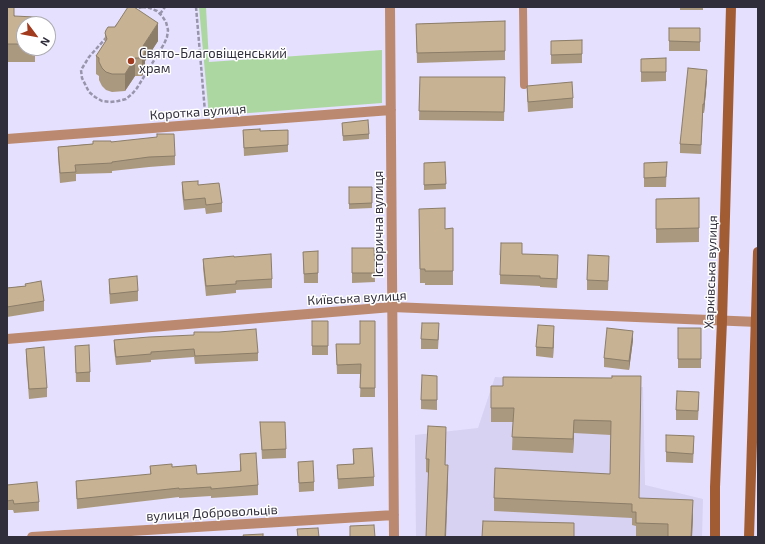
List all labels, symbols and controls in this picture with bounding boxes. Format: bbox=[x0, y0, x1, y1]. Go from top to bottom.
north arrow bbox=[16, 16, 56, 56]
text: N bbox=[38, 35, 53, 49]
place label: Свято-Благовіщенський храм bbox=[139, 46, 287, 77]
marker: Свято-Благовіщенський храм bbox=[126, 56, 136, 66]
street label: Коротка вулиця bbox=[149, 101, 247, 123]
street label: Історична вулиця bbox=[371, 171, 387, 277]
street label: Харківська вулиця bbox=[701, 215, 721, 329]
street label: Київська вулиця bbox=[307, 288, 407, 308]
street label: вулиця Добровольців bbox=[146, 502, 278, 524]

